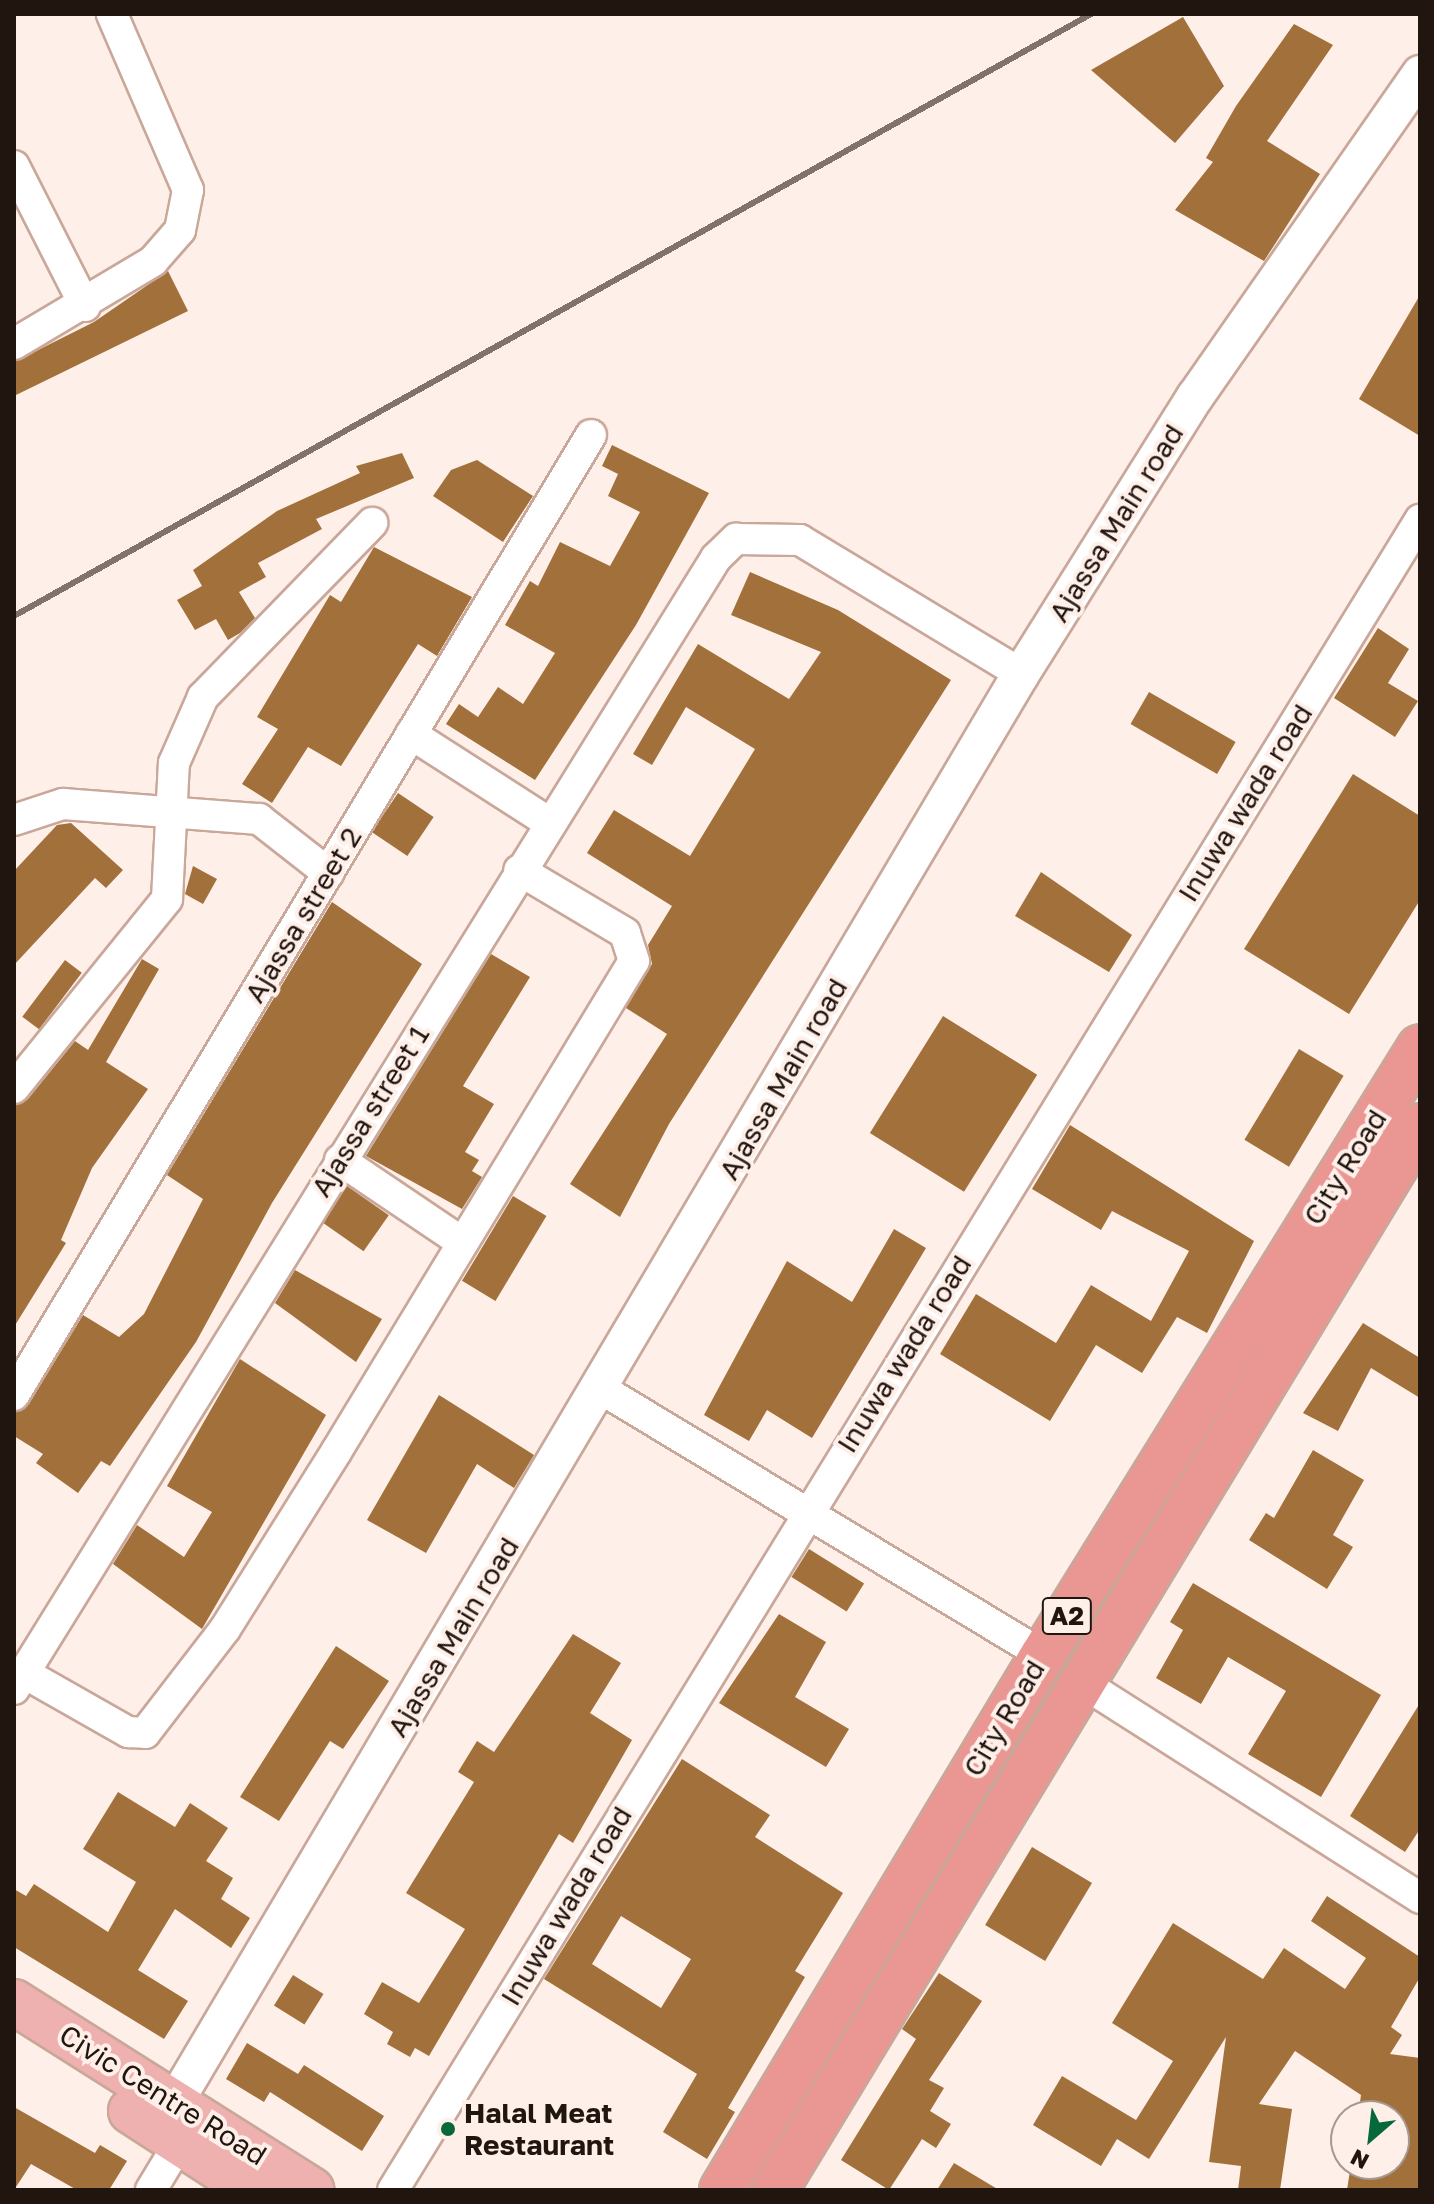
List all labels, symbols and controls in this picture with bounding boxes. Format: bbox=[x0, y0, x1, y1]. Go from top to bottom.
street label: Ajassa Main road bbox=[1042, 418, 1190, 628]
street label: Inuwa wada road bbox=[1171, 698, 1319, 908]
street label: Ajassa street 2 bbox=[238, 821, 368, 1009]
street label: Ajassa Main road bbox=[712, 972, 854, 1186]
street label: Ajassa street 1 bbox=[304, 1019, 436, 1203]
street label: City Road bbox=[1296, 1103, 1394, 1231]
street label: Inuwa wada road bbox=[830, 1249, 978, 1459]
street label: Ajassa Main road bbox=[380, 1531, 526, 1743]
road number: A2 bbox=[1041, 1594, 1093, 1638]
street label: City Road bbox=[956, 1654, 1052, 1782]
street label: Inuwa wada road bbox=[493, 1800, 639, 2012]
street label: Civic Centre Road bbox=[53, 2018, 273, 2172]
place label: Halal Meat Restaurant bbox=[464, 2096, 614, 2162]
north arrow bbox=[1330, 2100, 1410, 2180]
marker: Halal Meat Restaurant bbox=[439, 2120, 457, 2138]
text: N bbox=[1346, 2144, 1373, 2176]

